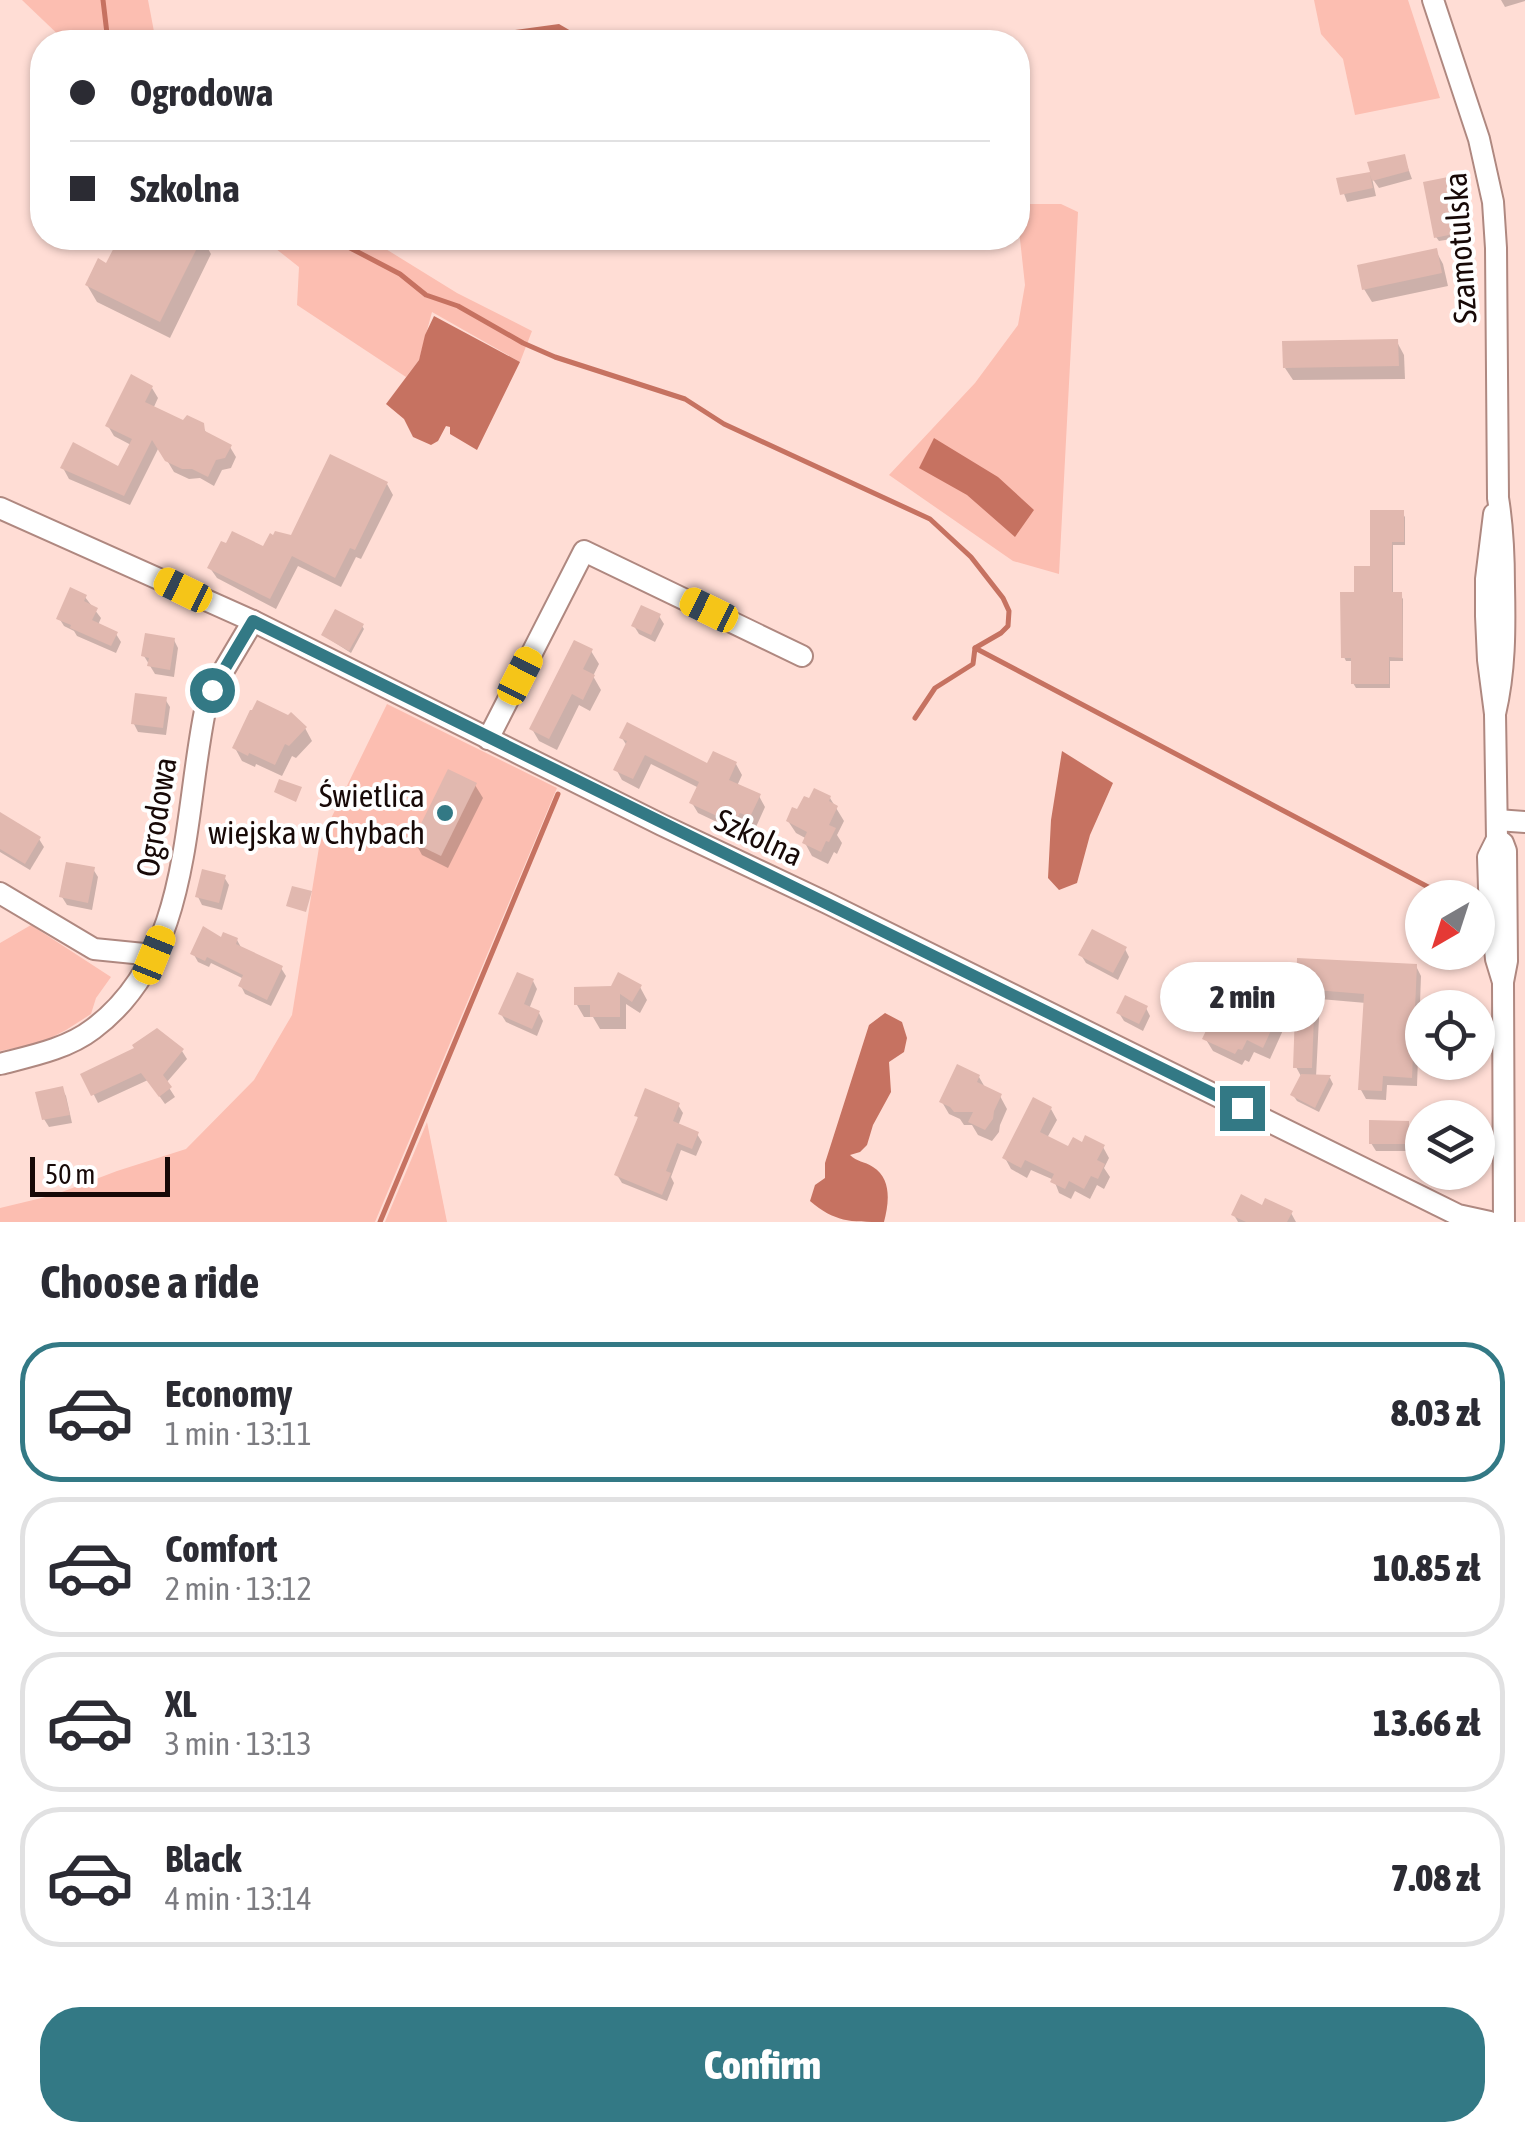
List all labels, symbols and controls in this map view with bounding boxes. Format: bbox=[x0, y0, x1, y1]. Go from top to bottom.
text: Ogrodowa bbox=[130, 71, 273, 114]
text: Szkolna bbox=[130, 167, 240, 210]
street label: Szamotulska bbox=[1436, 171, 1484, 325]
car bbox=[149, 563, 217, 617]
car bbox=[675, 583, 743, 637]
car bbox=[493, 642, 547, 710]
route start bbox=[190, 668, 235, 713]
street label: Ogrodowa bbox=[128, 755, 184, 879]
place label: Świetlica wiejska w Chybach bbox=[208, 777, 425, 851]
street label: Szkolna bbox=[709, 801, 809, 873]
marker: Świetlica wiejska w Chybach bbox=[434, 802, 456, 824]
north arrow bbox=[1405, 880, 1495, 970]
map controls bbox=[1405, 880, 1495, 1190]
car bbox=[129, 922, 179, 988]
callout: 2 min bbox=[1160, 963, 1324, 1033]
text: 2 min bbox=[1210, 978, 1275, 1015]
button: locate bbox=[1405, 990, 1495, 1080]
route end bbox=[1220, 1086, 1265, 1131]
button: layers bbox=[1405, 1100, 1495, 1190]
scale bar bbox=[30, 1152, 170, 1196]
text: 50 m bbox=[45, 1158, 95, 1190]
text: Choose a ride bbox=[40, 1256, 259, 1308]
icon: car bbox=[45, 1367, 135, 1457]
text: Economy bbox=[165, 1372, 292, 1415]
text: 8.03 zł bbox=[1391, 1391, 1480, 1434]
text: 1 min · 13:11 bbox=[165, 1415, 312, 1452]
icon: car bbox=[45, 1522, 135, 1612]
text: Comfort bbox=[165, 1527, 277, 1570]
text: 10.85 zł bbox=[1373, 1546, 1480, 1589]
text: 2 min · 13:12 bbox=[165, 1570, 312, 1607]
icon: car bbox=[45, 1677, 135, 1767]
text: XL bbox=[165, 1682, 197, 1725]
text: 13.66 zł bbox=[1373, 1701, 1480, 1744]
text: 3 min · 13:13 bbox=[165, 1725, 312, 1762]
icon: car bbox=[45, 1832, 135, 1922]
text: Black bbox=[165, 1837, 242, 1880]
text: 7.08 zł bbox=[1391, 1856, 1480, 1899]
text: 4 min · 13:14 bbox=[165, 1880, 312, 1917]
button: Confirm bbox=[40, 2007, 1485, 2122]

